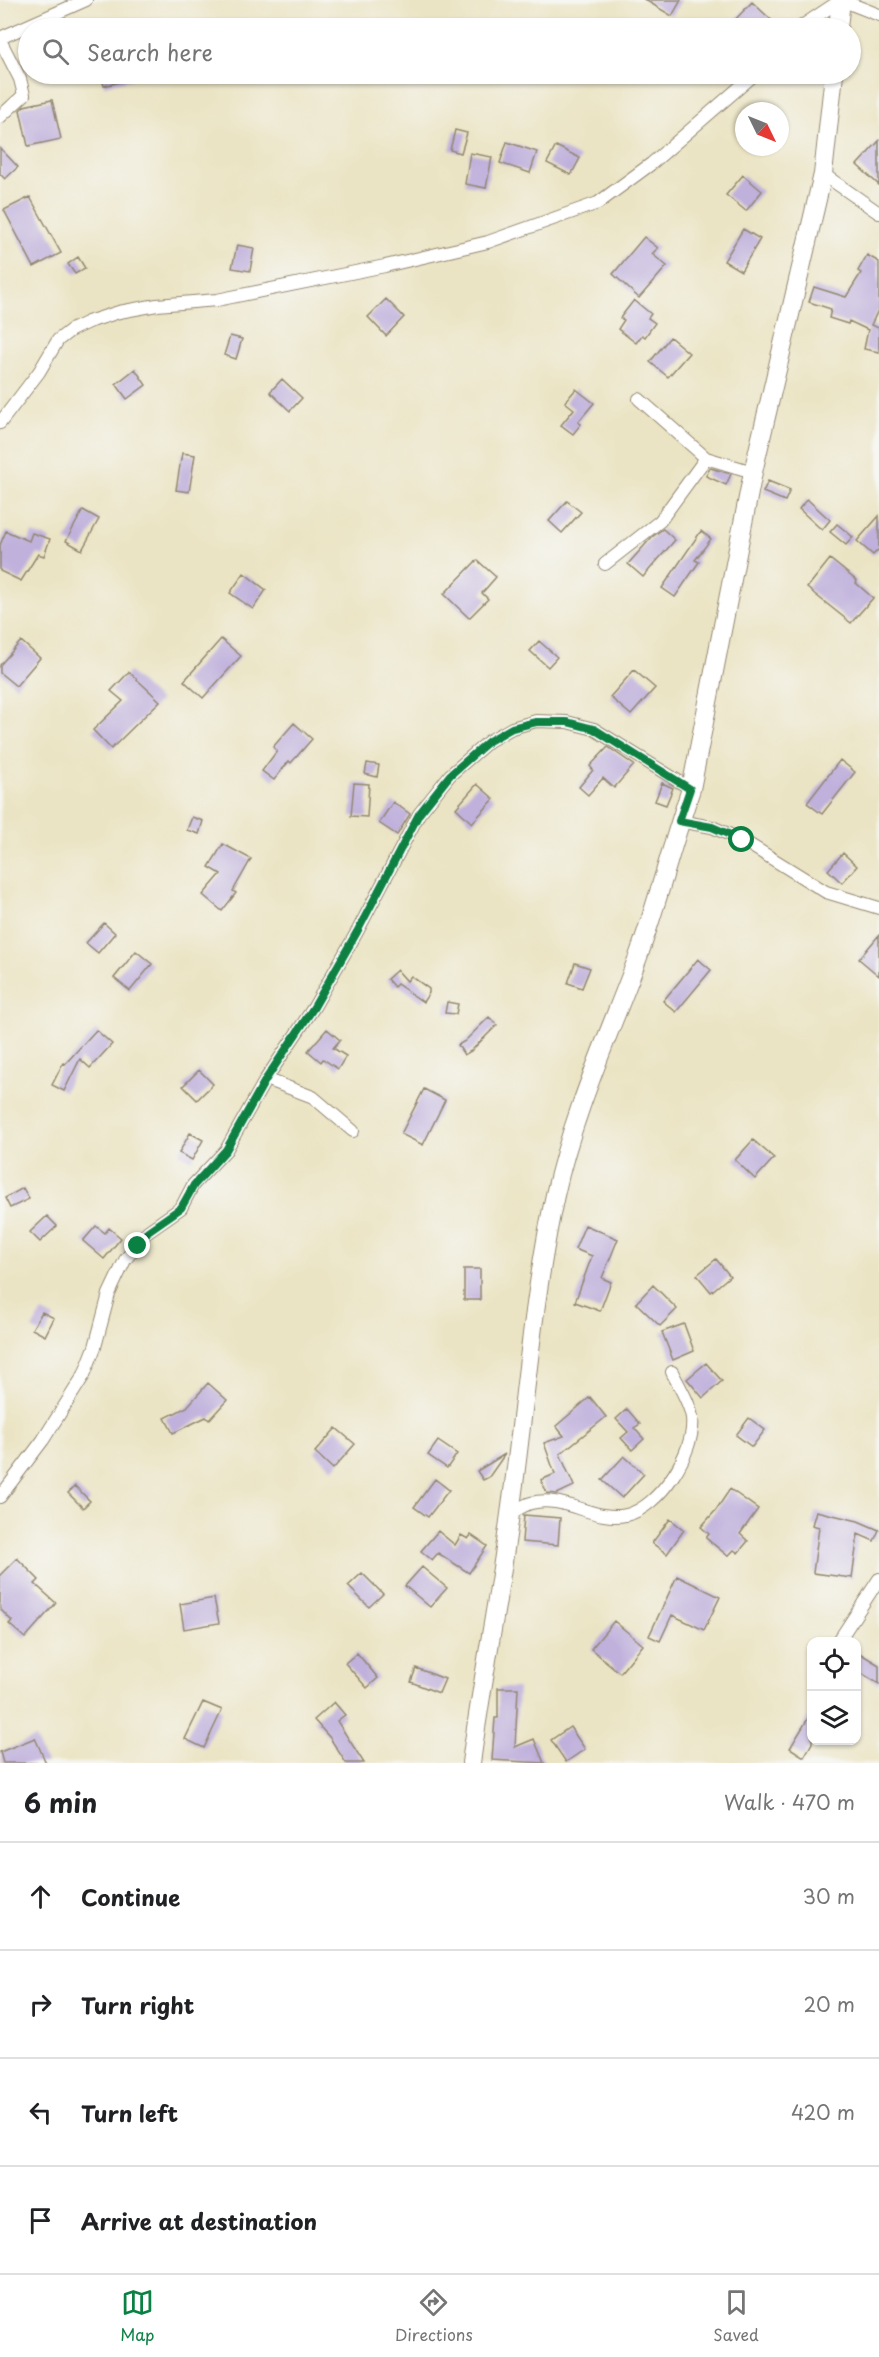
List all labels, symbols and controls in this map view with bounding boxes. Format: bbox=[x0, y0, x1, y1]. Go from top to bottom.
search box bbox=[18, 18, 861, 84]
icon: search bbox=[39, 35, 72, 68]
text: Search here bbox=[87, 35, 213, 68]
north arrow bbox=[735, 102, 789, 156]
route start bbox=[728, 826, 754, 852]
route end bbox=[124, 1232, 150, 1258]
map controls bbox=[807, 1637, 861, 1745]
button: locate bbox=[807, 1637, 861, 1691]
button: layers bbox=[807, 1691, 861, 1745]
text: 6 min bbox=[24, 1783, 97, 1822]
text: Walk · 470 m bbox=[724, 1787, 855, 1817]
icon: ahead bbox=[24, 1880, 57, 1913]
text: Continue bbox=[81, 1880, 180, 1913]
text: 30 m bbox=[802, 1881, 855, 1911]
icon: right bbox=[24, 1988, 57, 2021]
text: Turn right bbox=[81, 1988, 194, 2021]
text: 20 m bbox=[803, 1989, 855, 2019]
icon: left bbox=[24, 2096, 57, 2129]
text: Turn left bbox=[81, 2096, 178, 2129]
text: 420 m bbox=[791, 2097, 855, 2127]
icon: arrive bbox=[24, 2204, 57, 2237]
text: Arrive at destination bbox=[81, 2204, 317, 2237]
tab: Map bbox=[120, 2286, 154, 2346]
tab: Directions bbox=[395, 2286, 473, 2346]
tab: Saved bbox=[713, 2286, 759, 2346]

